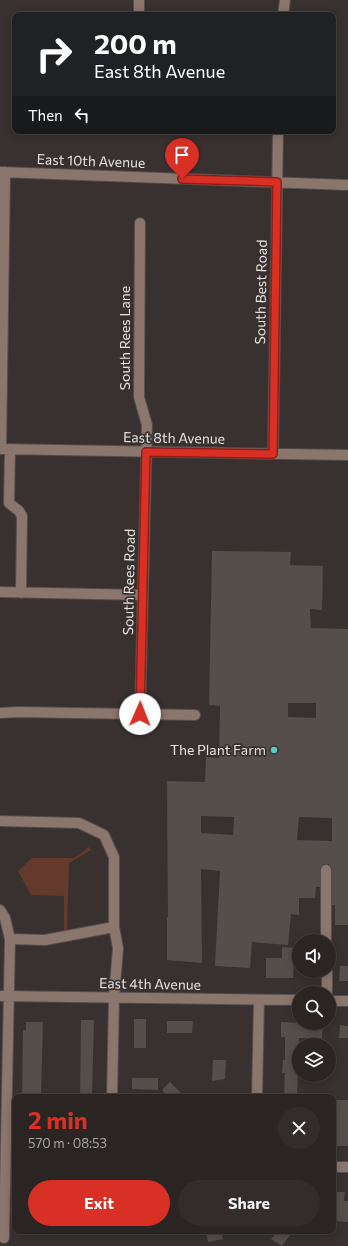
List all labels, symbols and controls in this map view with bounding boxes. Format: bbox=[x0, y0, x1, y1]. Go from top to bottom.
text: 200 m bbox=[94, 26, 177, 60]
icon: right bbox=[28, 28, 80, 80]
text: East 8th Avenue bbox=[94, 60, 225, 82]
icon: left bbox=[71, 104, 93, 126]
text: Then bbox=[28, 106, 63, 124]
pin bbox=[165, 138, 199, 179]
icon: arrive bbox=[171, 144, 193, 166]
street label: East 10th Avenue bbox=[36, 150, 146, 171]
street label: South Best Road bbox=[251, 239, 270, 344]
street label: South Rees Lane bbox=[116, 286, 133, 390]
street label: East 8th Avenue bbox=[123, 428, 225, 447]
street label: South Rees Road bbox=[119, 529, 138, 635]
position arrow bbox=[119, 693, 161, 735]
place label: The Plant Farm bbox=[170, 741, 266, 758]
marker: The Plant Farm bbox=[269, 745, 279, 755]
map controls bbox=[292, 934, 336, 1082]
button: sound bbox=[292, 934, 336, 978]
street label: East 4th Avenue bbox=[99, 974, 201, 993]
button: search bbox=[292, 986, 336, 1030]
button: layers bbox=[292, 1038, 336, 1082]
text: 2 min bbox=[28, 1105, 88, 1134]
button: close bbox=[278, 1107, 320, 1149]
text: 570 m · 08:53 bbox=[28, 1135, 107, 1151]
button: Exit bbox=[28, 1180, 170, 1226]
button: Share bbox=[178, 1180, 320, 1226]

